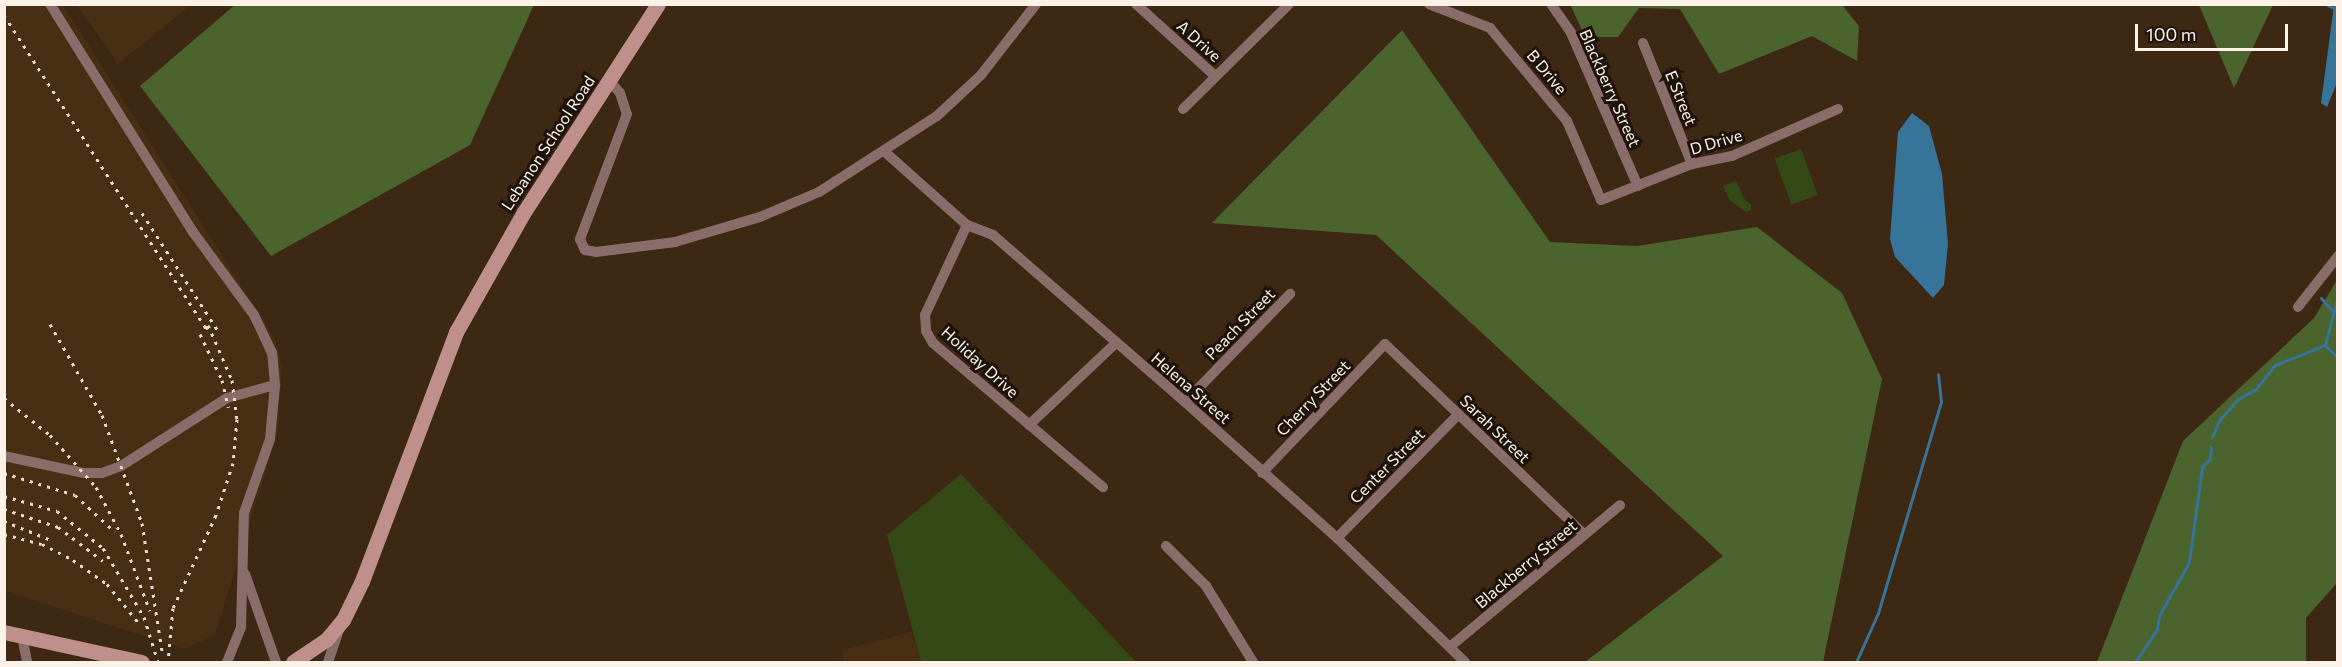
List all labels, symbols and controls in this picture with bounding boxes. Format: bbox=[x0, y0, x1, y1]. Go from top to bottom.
scale bar bbox=[2138, 12, 2291, 50]
street label: A Drive bbox=[1173, 16, 1225, 66]
text: 100 m bbox=[2146, 23, 2196, 45]
street label: Blackberry Street bbox=[1575, 26, 1645, 150]
street label: B Drive bbox=[1523, 46, 1571, 98]
street label: E Street bbox=[1661, 68, 1701, 128]
street label: Lebanon School Road bbox=[497, 72, 599, 214]
street label: D Drive bbox=[1688, 125, 1744, 159]
street label: Peach Street bbox=[1201, 284, 1279, 364]
street label: Holiday Drive bbox=[937, 322, 1023, 402]
street label: Helena Street bbox=[1147, 348, 1235, 428]
street label: Cherry Street bbox=[1272, 356, 1354, 440]
street label: Sarah Street bbox=[1456, 391, 1534, 467]
street label: Center Street bbox=[1346, 425, 1428, 507]
street label: Blackberry Street bbox=[1471, 516, 1581, 612]

